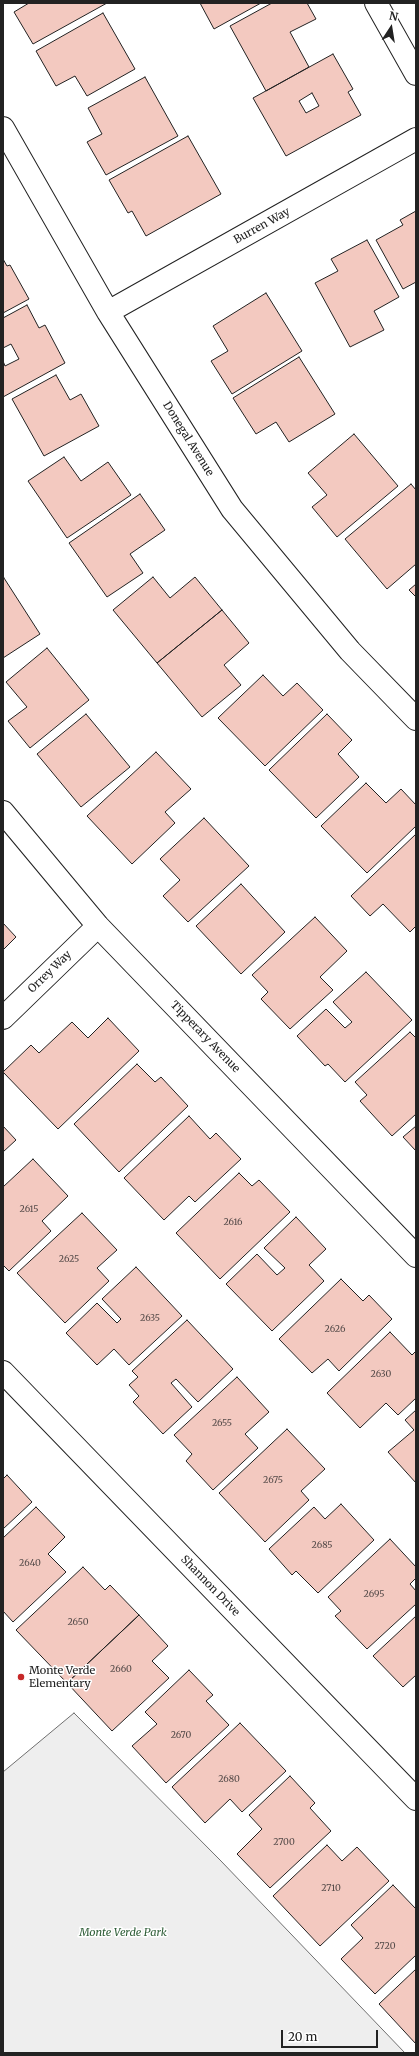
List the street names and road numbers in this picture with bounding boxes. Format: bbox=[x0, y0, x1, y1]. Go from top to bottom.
street label: Burren Way bbox=[232, 205, 292, 247]
street label: Donegal Avenue bbox=[160, 399, 216, 479]
street label: Orrey Way bbox=[26, 948, 74, 996]
street label: Tipperary Avenue bbox=[168, 999, 242, 1075]
street label: Shannon Drive bbox=[178, 1553, 242, 1619]

